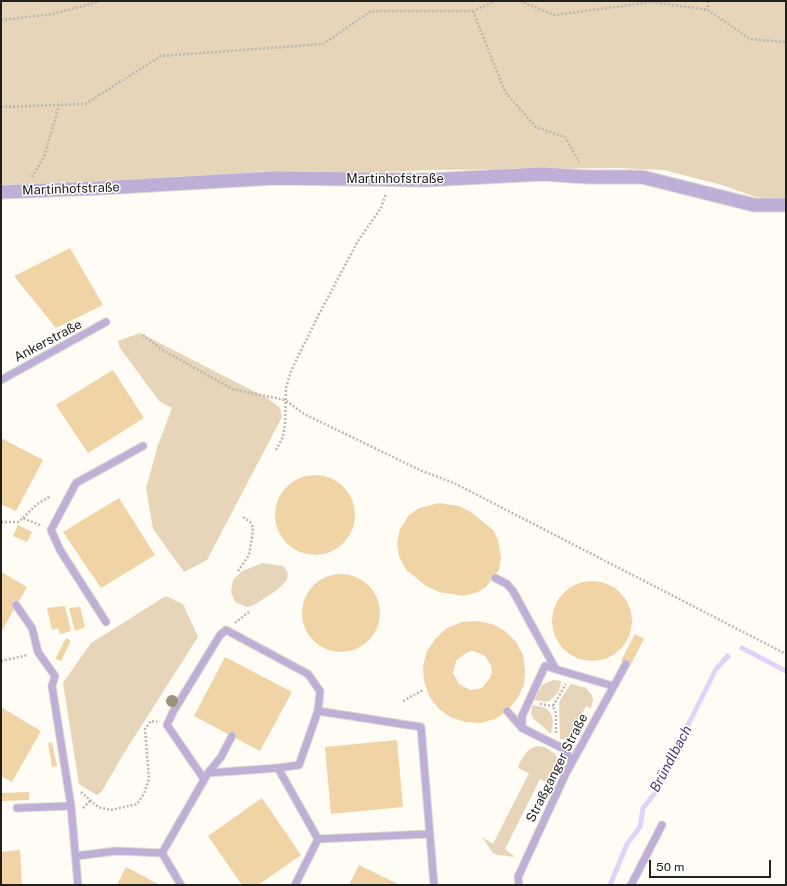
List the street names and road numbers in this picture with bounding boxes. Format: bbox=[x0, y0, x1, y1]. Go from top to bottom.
street label: Martinhofstraße bbox=[346, 171, 444, 187]
street label: Martinhofstraße bbox=[22, 180, 120, 198]
street label: Ankerstraße bbox=[11, 317, 85, 365]
street label: Straßganger Straße bbox=[523, 711, 591, 825]

